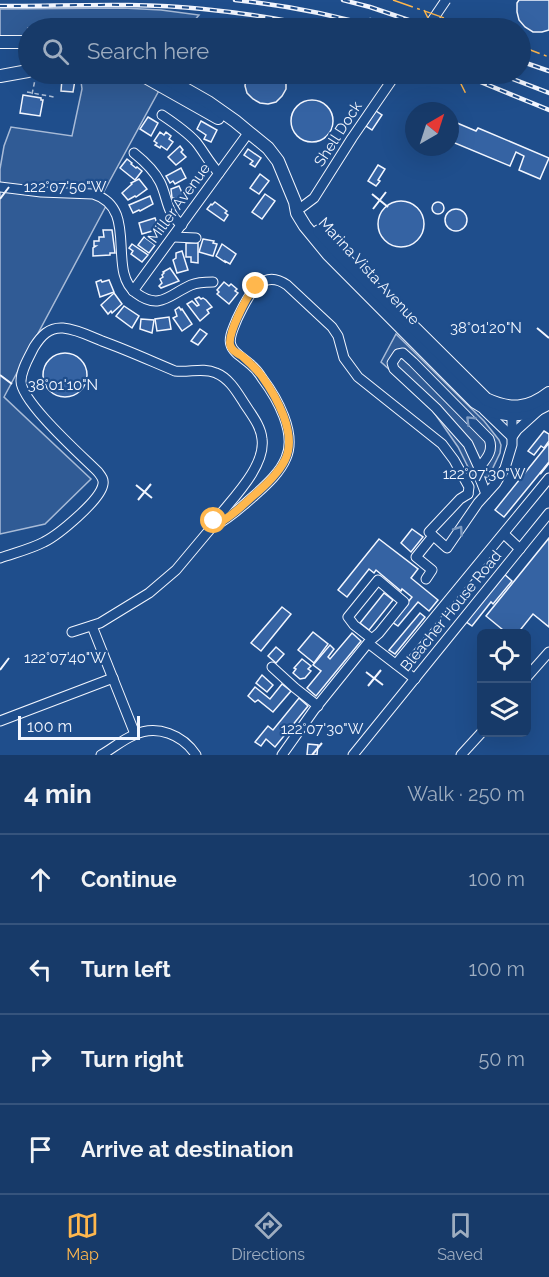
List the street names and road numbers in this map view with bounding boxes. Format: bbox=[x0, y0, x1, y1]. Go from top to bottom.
street label: Shell Dock bbox=[310, 98, 366, 170]
street label: Miller Avenue bbox=[144, 159, 214, 246]
street label: Marina Vista Avenue bbox=[315, 214, 423, 328]
street label: Bleacher House Road bbox=[397, 547, 505, 675]

